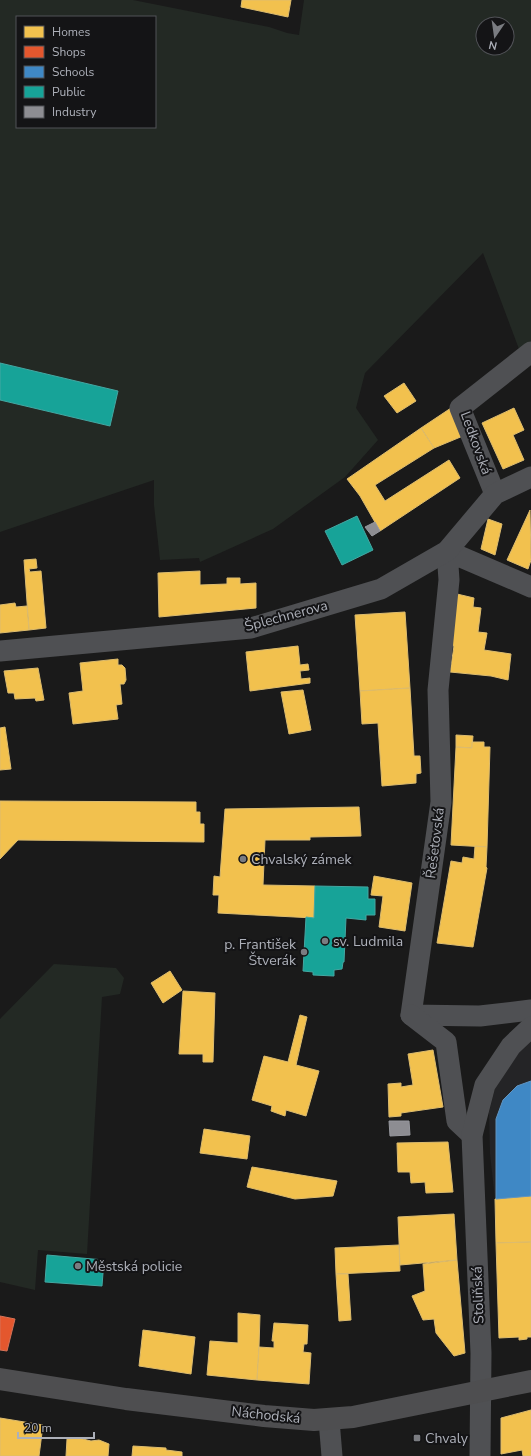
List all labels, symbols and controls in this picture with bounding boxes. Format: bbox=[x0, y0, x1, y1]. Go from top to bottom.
legend bbox=[16, 16, 156, 128]
north arrow bbox=[475, 16, 515, 56]
text: Homes bbox=[52, 24, 90, 40]
text: N bbox=[487, 37, 499, 53]
text: Shops bbox=[52, 44, 86, 60]
text: Schools bbox=[52, 64, 95, 80]
text: Public bbox=[52, 84, 86, 100]
text: Industry bbox=[52, 104, 97, 120]
street label: Ledkovská bbox=[456, 409, 496, 477]
street label: Šplechnerova bbox=[242, 596, 330, 636]
street label: Řešetovská bbox=[421, 806, 449, 880]
place label: Chvalský zámek bbox=[251, 850, 352, 869]
marker: Chvalský zámek bbox=[238, 854, 248, 864]
place label: sv. Ludmila bbox=[333, 932, 403, 951]
place label: p. František Štverák bbox=[224, 935, 297, 970]
marker: sv. Ludmila bbox=[320, 936, 330, 946]
marker: p. František Štverák bbox=[299, 947, 309, 957]
place label: Městská policie bbox=[86, 1257, 182, 1276]
marker: Městská policie bbox=[73, 1261, 83, 1271]
street label: Stoliňská bbox=[467, 1266, 489, 1324]
street label: Náchodská bbox=[231, 1402, 301, 1428]
scale bar bbox=[18, 1414, 94, 1440]
text: 20 m bbox=[24, 1420, 52, 1436]
place label: Chvaly bbox=[425, 1429, 469, 1448]
marker: Chvaly bbox=[412, 1433, 422, 1443]

